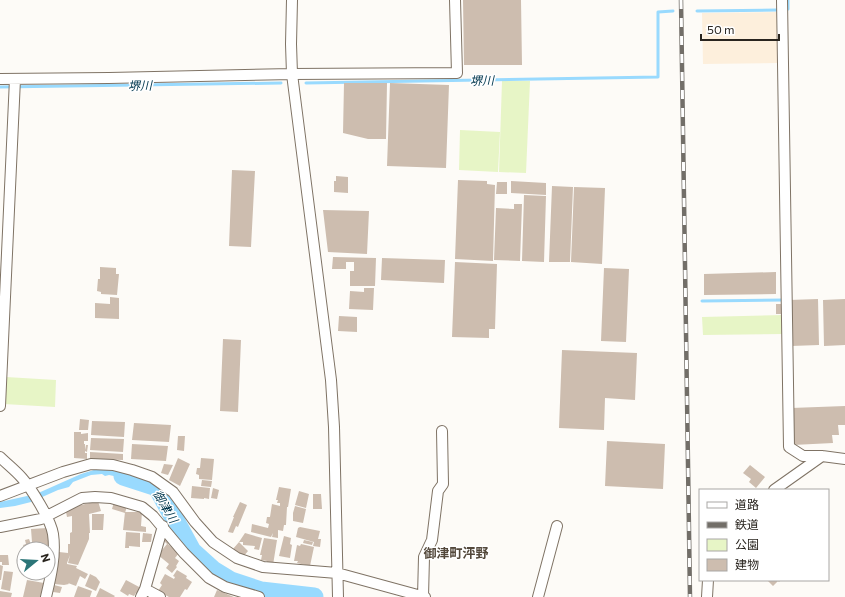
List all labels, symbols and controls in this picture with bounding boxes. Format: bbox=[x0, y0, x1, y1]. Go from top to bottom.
scale bar bbox=[701, 16, 779, 42]
text: 50 m bbox=[707, 22, 735, 36]
water label: 堺川 bbox=[470, 73, 496, 87]
water label: 堺川 bbox=[128, 78, 154, 92]
water label: 御津川 bbox=[151, 487, 182, 527]
legend bbox=[699, 489, 829, 581]
text: 道路 bbox=[735, 497, 759, 511]
text: 鉄道 bbox=[735, 517, 759, 531]
text: 公園 bbox=[735, 537, 759, 551]
north arrow bbox=[16, 541, 56, 581]
district label: 御津町泙野 bbox=[423, 545, 489, 561]
text: N bbox=[39, 552, 53, 564]
text: 建物 bbox=[735, 557, 759, 571]

